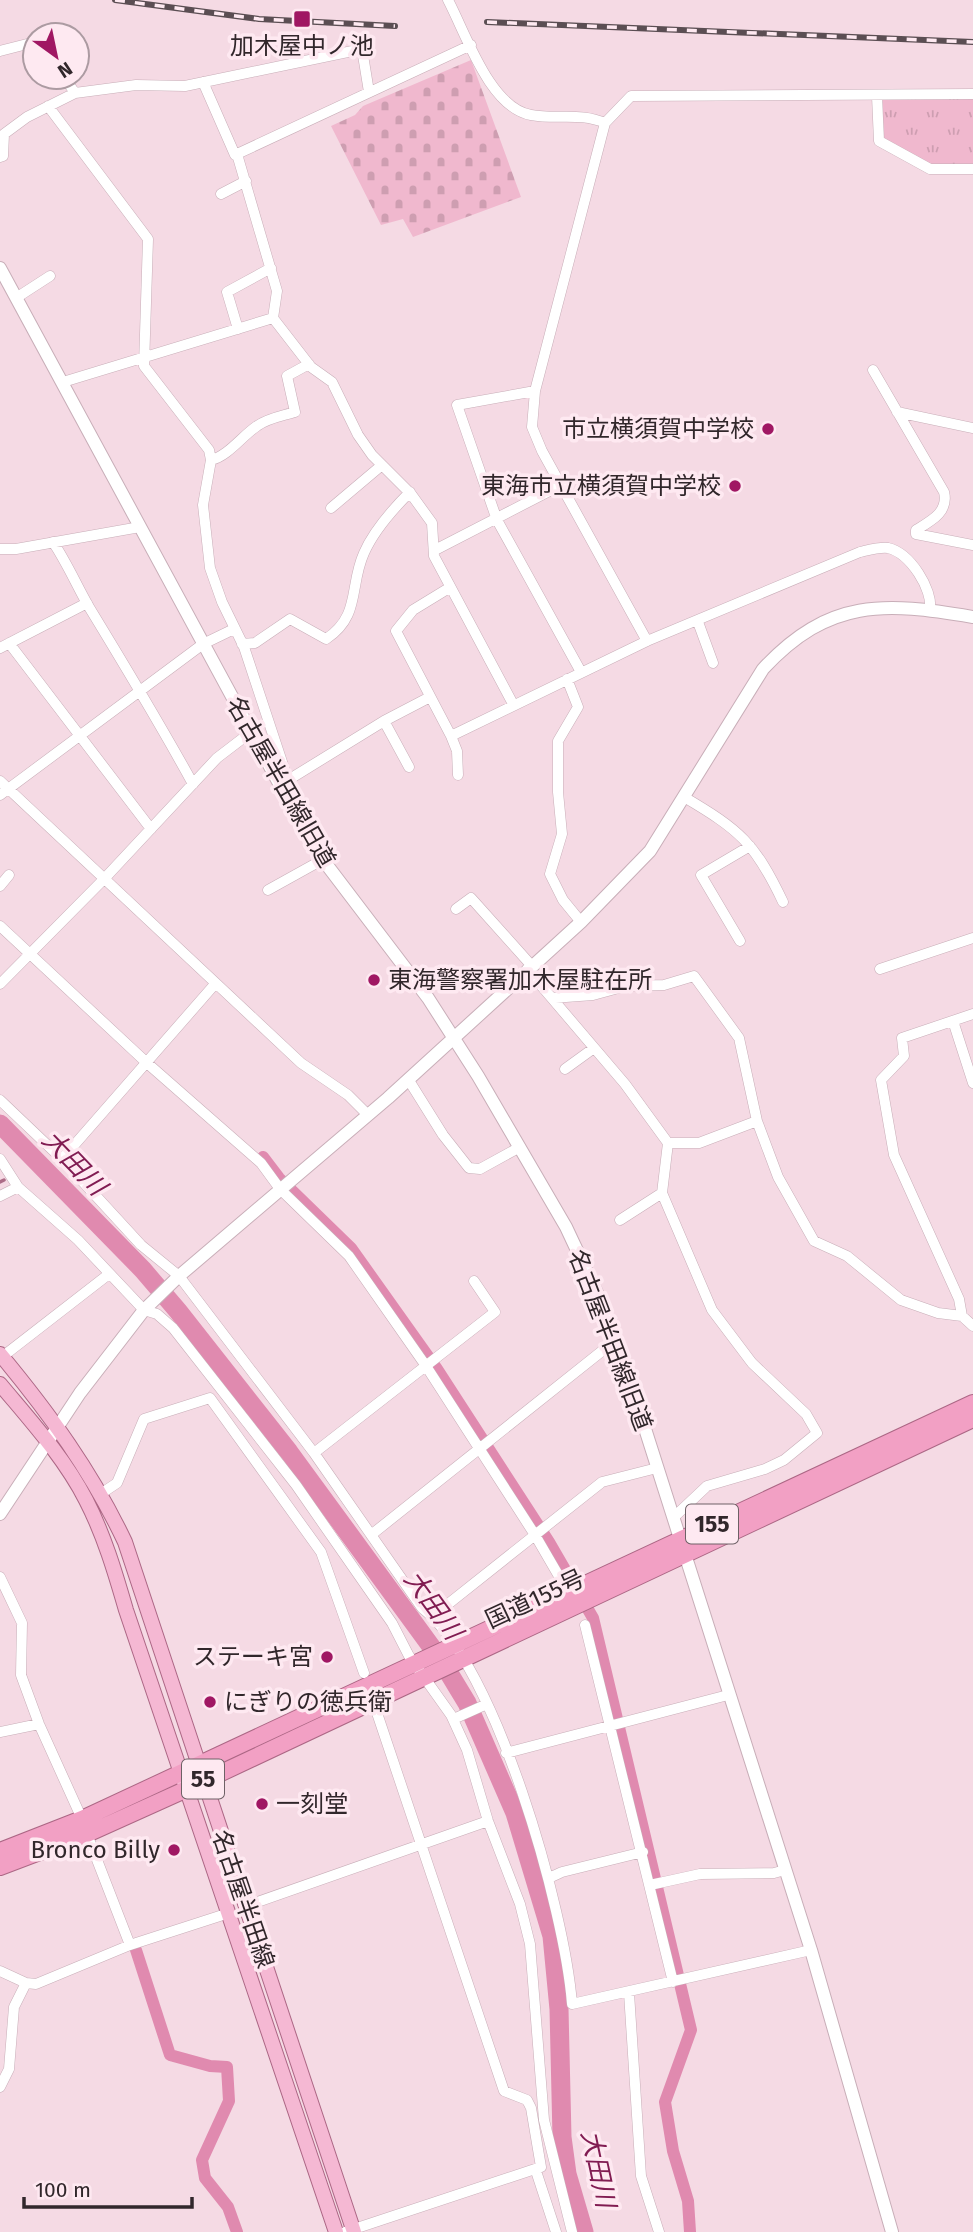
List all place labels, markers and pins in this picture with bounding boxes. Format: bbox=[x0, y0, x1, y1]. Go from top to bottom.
marker: 加木屋中ノ池 bbox=[292, 9, 312, 29]
place label: 加木屋中ノ池 bbox=[230, 32, 374, 60]
place label: 市立横須賀中学校 bbox=[562, 415, 754, 443]
marker: 市立横須賀中学校 bbox=[760, 421, 776, 437]
place label: 東海市立横須賀中学校 bbox=[481, 472, 721, 500]
marker: 東海市立横須賀中学校 bbox=[727, 478, 743, 494]
place label: 東海警察署加木屋駐在所 bbox=[388, 966, 652, 994]
marker: 東海警察署加木屋駐在所 bbox=[366, 972, 382, 988]
place label: ステーキ宮 bbox=[193, 1643, 313, 1671]
marker: ステーキ宮 bbox=[319, 1649, 335, 1665]
place label: にぎりの徳兵衛 bbox=[224, 1688, 392, 1716]
marker: にぎりの徳兵衛 bbox=[202, 1694, 218, 1710]
place label: 一刻堂 bbox=[276, 1790, 348, 1818]
marker: 一刻堂 bbox=[254, 1796, 270, 1812]
place label: Bronco Billy bbox=[30, 1836, 160, 1864]
marker: Bronco Billy bbox=[166, 1842, 182, 1858]

